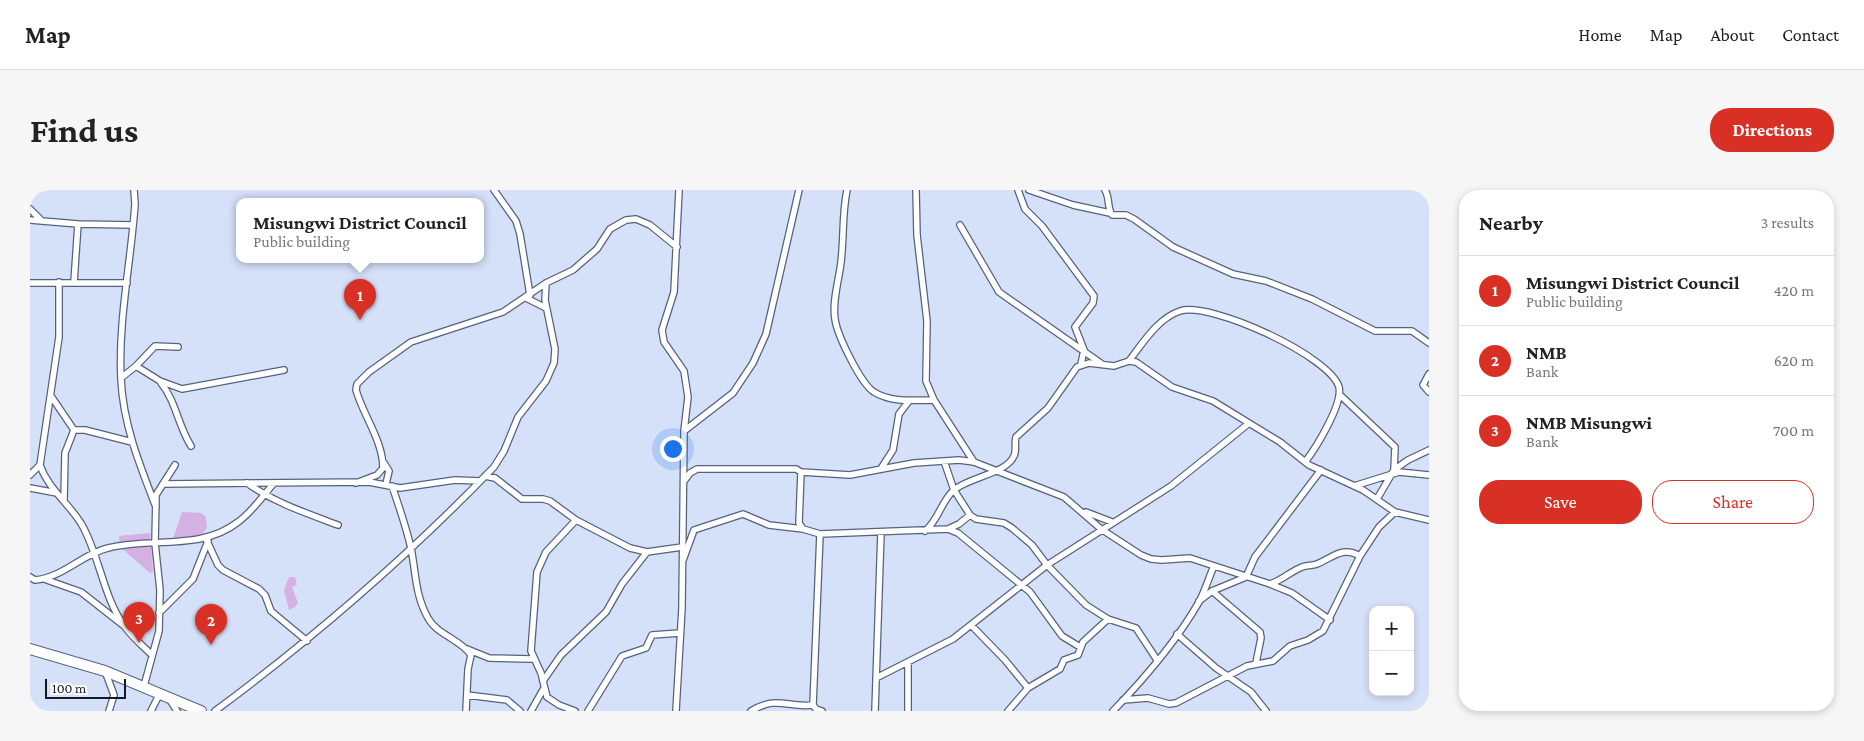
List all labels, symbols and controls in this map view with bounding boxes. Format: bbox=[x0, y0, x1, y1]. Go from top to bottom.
text: Map bbox=[25, 21, 71, 48]
text: Home bbox=[1579, 25, 1622, 45]
text: Map bbox=[1650, 25, 1682, 45]
text: About bbox=[1710, 25, 1754, 45]
text: Contact bbox=[1782, 25, 1839, 45]
button: Directions bbox=[1710, 108, 1834, 152]
text: Find us bbox=[30, 111, 138, 150]
popup bbox=[236, 198, 484, 263]
text: Nearby bbox=[1479, 211, 1543, 235]
text: Misungwi District Council bbox=[253, 212, 467, 233]
text: 3 results bbox=[1761, 214, 1814, 231]
text: Public building bbox=[253, 233, 350, 250]
text: Misungwi District Council bbox=[1526, 272, 1739, 293]
pin: 1 bbox=[344, 279, 376, 320]
text: 1 bbox=[1492, 282, 1498, 299]
text: 420 m bbox=[1773, 282, 1814, 299]
text: Public building bbox=[1526, 293, 1623, 310]
text: NMB bbox=[1526, 342, 1567, 363]
text: 2 bbox=[1491, 352, 1499, 369]
text: 620 m bbox=[1774, 352, 1814, 369]
text: Bank bbox=[1526, 363, 1558, 380]
text: NMB Misungwi bbox=[1526, 412, 1652, 433]
text: 3 bbox=[1491, 422, 1499, 439]
text: 700 m bbox=[1773, 422, 1814, 439]
text: Bank bbox=[1526, 433, 1558, 450]
your location bbox=[660, 436, 686, 462]
button: Save bbox=[1479, 480, 1642, 524]
button: Share bbox=[1652, 480, 1814, 524]
pin: 3 bbox=[123, 602, 155, 643]
pin: 2 bbox=[195, 604, 227, 645]
map controls bbox=[1369, 606, 1414, 696]
button: + bbox=[1369, 606, 1414, 651]
button: − bbox=[1369, 651, 1414, 696]
scale bar bbox=[45, 676, 126, 699]
text: 100 m bbox=[52, 680, 86, 696]

